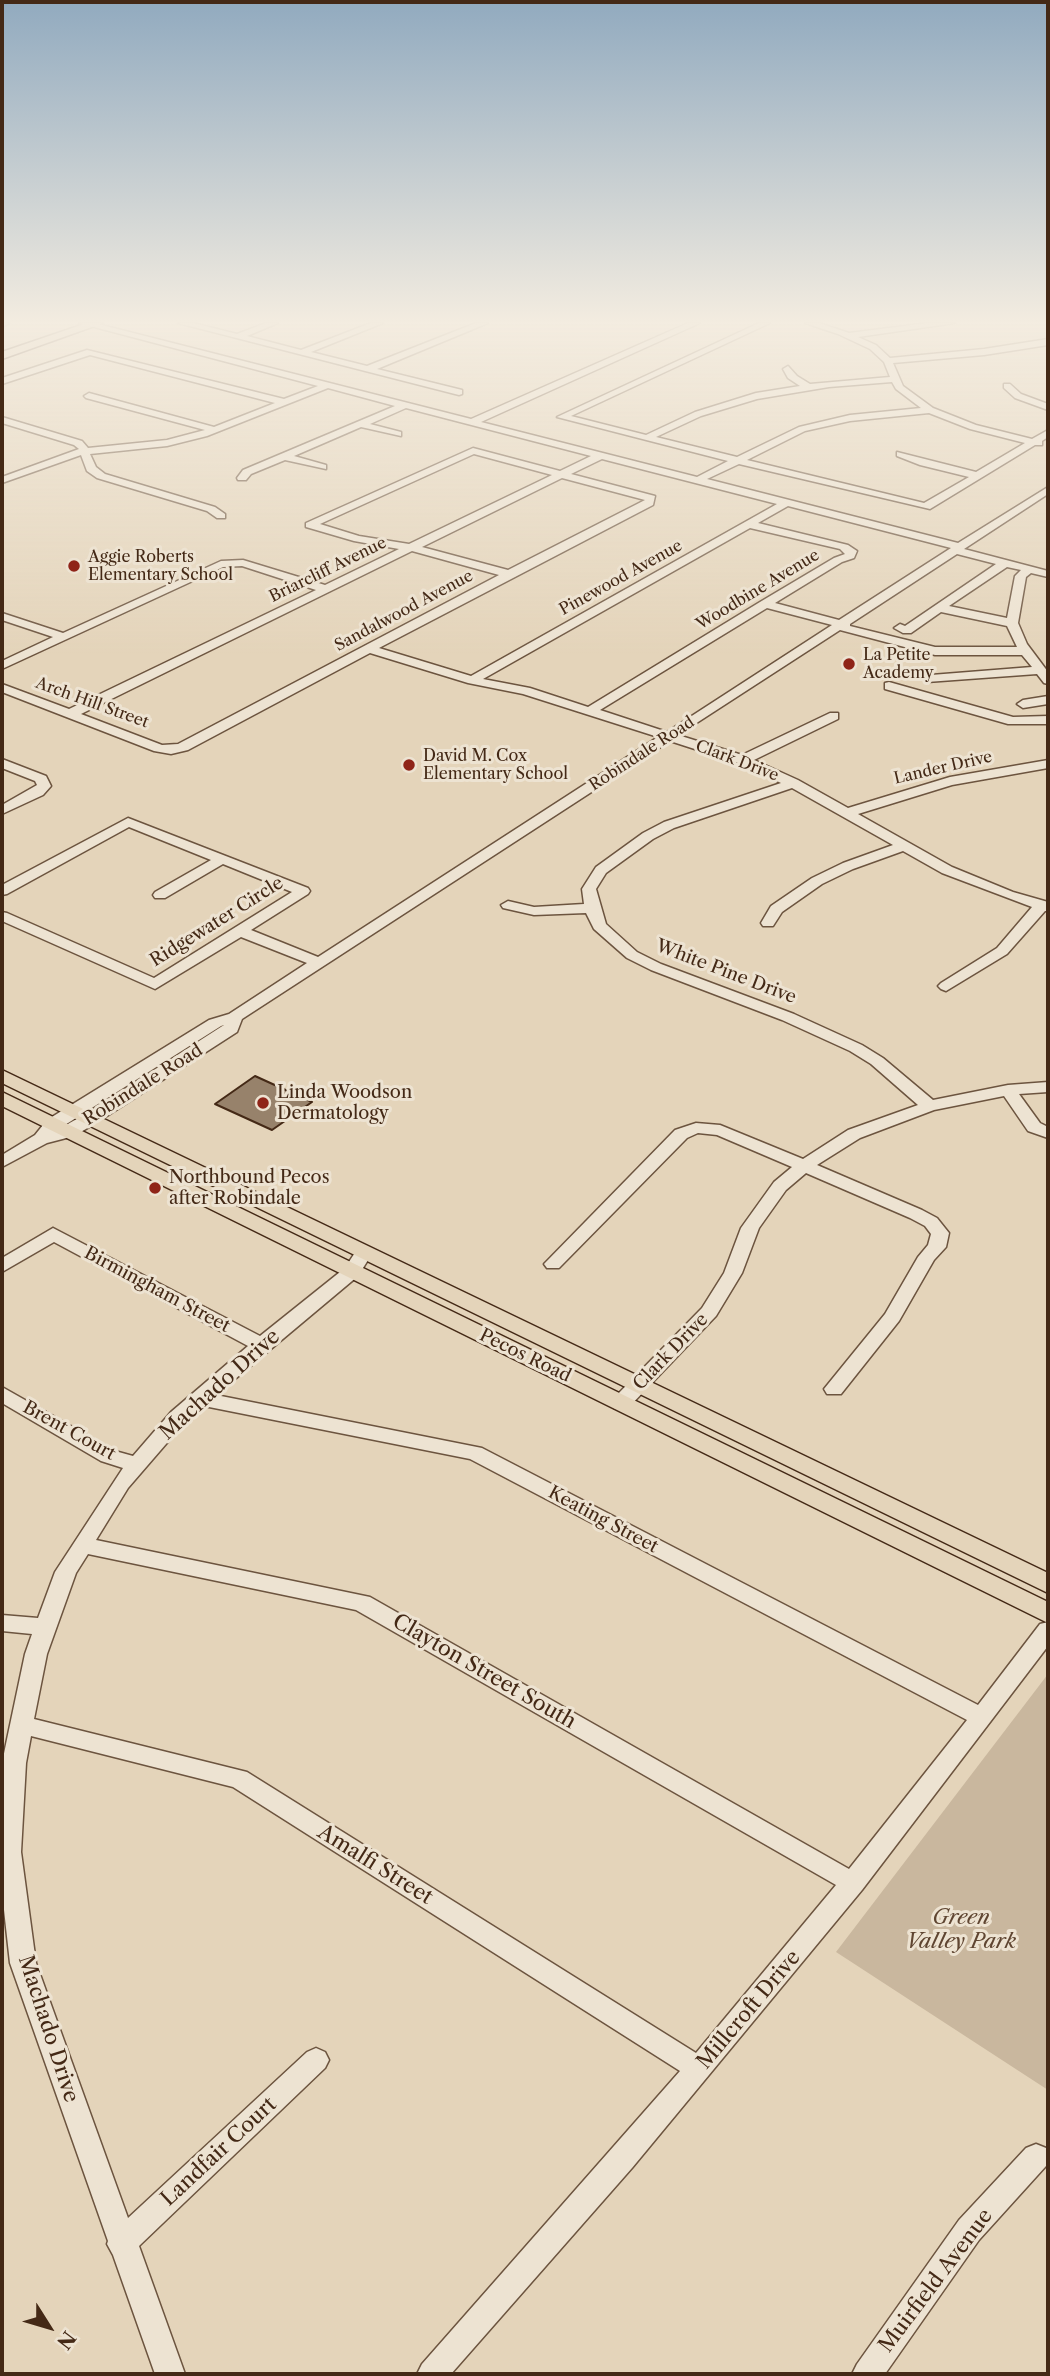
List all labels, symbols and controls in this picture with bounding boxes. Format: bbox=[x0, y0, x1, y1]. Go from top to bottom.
street label: Briarcliff Avenue bbox=[266, 533, 390, 607]
street label: Pinewood Avenue bbox=[556, 536, 686, 620]
street label: Woodbine Avenue bbox=[693, 546, 823, 634]
place label: Aggie Roberts Elementary School bbox=[88, 547, 233, 585]
marker: Aggie Roberts Elementary School bbox=[66, 558, 82, 574]
street label: Sandalwood Avenue bbox=[331, 566, 477, 656]
place label: La Petite Academy bbox=[863, 645, 934, 683]
marker: La Petite Academy bbox=[841, 656, 857, 672]
street label: Arch Hill Street bbox=[33, 674, 151, 732]
street label: Robindale Road bbox=[586, 713, 698, 795]
street label: Clark Drive bbox=[693, 736, 781, 786]
place label: David M. Cox Elementary School bbox=[423, 746, 568, 784]
street label: Lander Drive bbox=[892, 747, 994, 789]
marker: David M. Cox Elementary School bbox=[401, 757, 417, 773]
street label: Ridgewater Circle bbox=[146, 872, 288, 972]
street label: White Pine Drive bbox=[653, 935, 799, 1009]
street label: Robindale Road bbox=[79, 1040, 207, 1130]
place label: Linda Woodson Dermatology bbox=[277, 1082, 412, 1124]
marker: Linda Woodson Dermatology bbox=[255, 1095, 271, 1111]
place label: Northbound Pecos after Robindale bbox=[169, 1167, 329, 1210]
marker: Northbound Pecos after Robindale bbox=[147, 1180, 163, 1196]
street label: Birmingham Street bbox=[80, 1242, 234, 1338]
street label: Clark Drive bbox=[629, 1309, 713, 1395]
street label: Machado Drive bbox=[155, 1324, 285, 1446]
street label: Pecos Road bbox=[476, 1325, 574, 1387]
street label: Brent Court bbox=[19, 1397, 119, 1465]
street label: Keating Street bbox=[544, 1482, 662, 1558]
street label: Clayton Street South bbox=[388, 1609, 580, 1735]
street label: Amalfi Street bbox=[313, 1820, 437, 1910]
park label: Green Valley Park bbox=[906, 1905, 1016, 1955]
street label: Millcroft Drive bbox=[692, 1946, 806, 2074]
street label: Machado Drive bbox=[12, 1952, 84, 2106]
street label: Landfair Court bbox=[156, 2092, 282, 2212]
street label: Muirfield Avenue bbox=[874, 2204, 998, 2358]
north arrow bbox=[14, 2292, 84, 2362]
text: N bbox=[52, 2326, 80, 2353]

